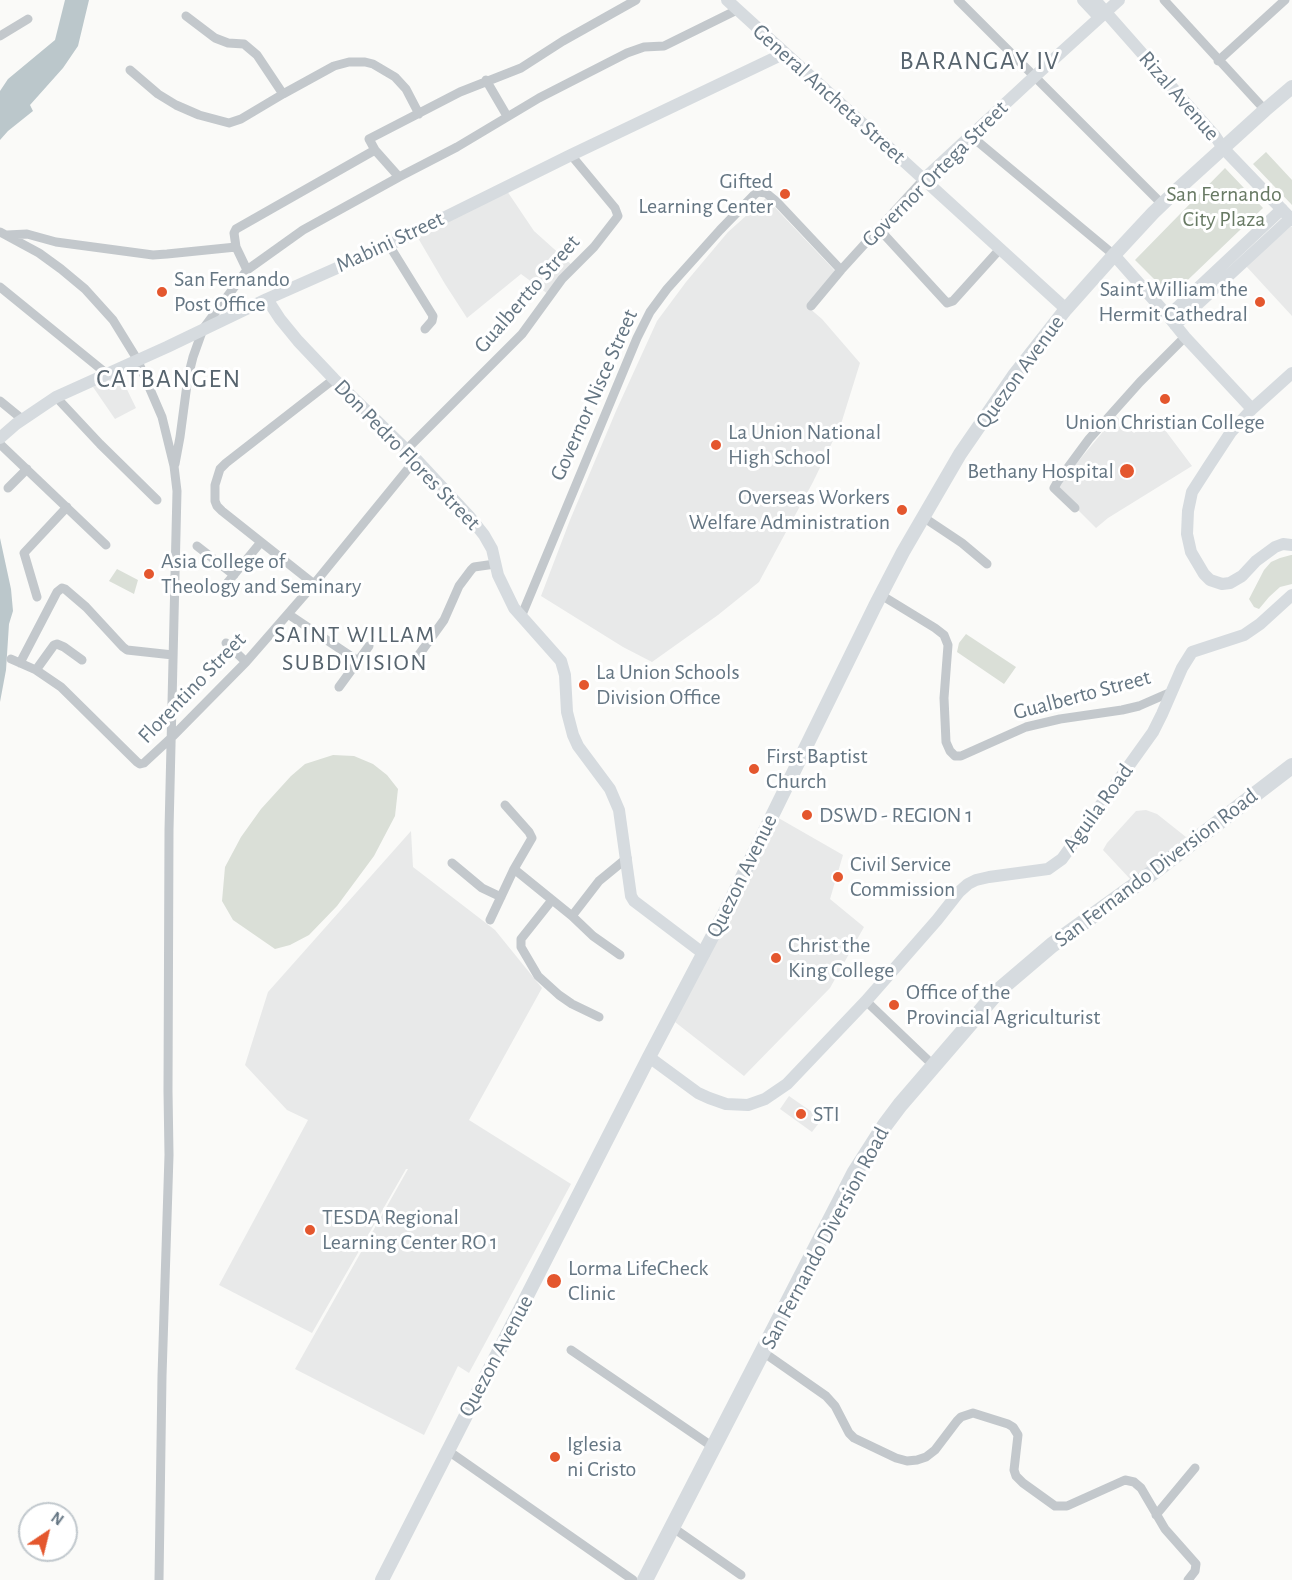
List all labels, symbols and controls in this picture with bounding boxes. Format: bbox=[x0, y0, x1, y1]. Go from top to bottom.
street label: General Ancheta Street bbox=[747, 18, 911, 170]
district label: BARANGAY IV bbox=[900, 45, 1060, 77]
street label: Rizal Avenue bbox=[1133, 46, 1225, 146]
street label: Governor Ortega Street bbox=[856, 95, 1014, 253]
place label: Gifted Learning Center bbox=[638, 168, 773, 220]
park label: San Fernando City Plaza bbox=[1166, 181, 1282, 232]
marker: Gifted Learning Center bbox=[778, 187, 792, 201]
street label: Mabini Street bbox=[332, 206, 448, 278]
street label: Gualbertto Street bbox=[468, 229, 586, 359]
place label: San Fernando Post Office bbox=[174, 266, 290, 318]
place label: Saint William the Hermit Cathedral bbox=[1098, 276, 1248, 328]
marker: San Fernando Post Office bbox=[155, 285, 169, 299]
marker: Saint William the Hermit Cathedral bbox=[1253, 295, 1267, 309]
street label: Governor Nisce Street bbox=[544, 305, 644, 485]
street label: Quezon Avenue bbox=[970, 310, 1070, 434]
district label: CATBANGEN bbox=[96, 363, 242, 395]
street label: Don Pedro Flores Street bbox=[328, 374, 486, 536]
marker: Union Christian College bbox=[1158, 392, 1172, 406]
place label: Union Christian College bbox=[1065, 409, 1265, 435]
place label: La Union National High School bbox=[728, 419, 881, 470]
marker: La Union National High School bbox=[709, 438, 723, 452]
place label: Bethany Hospital bbox=[967, 458, 1114, 484]
marker: Bethany Hospital bbox=[1118, 462, 1136, 480]
place label: Overseas Workers Welfare Administration bbox=[689, 484, 890, 536]
marker: Overseas Workers Welfare Administration bbox=[895, 503, 909, 517]
place label: Asia College of Theology and Seminary bbox=[161, 548, 361, 600]
marker: Asia College of Theology and Seminary bbox=[142, 567, 156, 581]
district label: SAINT WILLAM SUBDIVISION bbox=[274, 621, 436, 677]
street label: Florentino Street bbox=[132, 627, 252, 749]
place label: La Union Schools Division Office bbox=[596, 659, 740, 710]
street label: Gualberto Street bbox=[1010, 664, 1154, 726]
marker: La Union Schools Division Office bbox=[577, 678, 591, 692]
place label: First Baptist Church bbox=[766, 743, 867, 794]
street label: Aguila Road bbox=[1057, 759, 1139, 857]
marker: First Baptist Church bbox=[747, 762, 761, 776]
street label: San Fernando Diversion Road bbox=[1049, 783, 1263, 953]
place label: DSWD - REGION 1 bbox=[819, 802, 973, 828]
marker: DSWD - REGION 1 bbox=[800, 808, 814, 822]
street label: Quezon Avenue bbox=[701, 810, 783, 942]
place label: Civil Service Commission bbox=[850, 851, 955, 902]
marker: Civil Service Commission bbox=[831, 870, 845, 884]
place label: Christ the King College bbox=[788, 932, 895, 984]
marker: Christ the King College bbox=[769, 951, 783, 965]
place label: Office of the Provincial Agriculturist bbox=[906, 979, 1100, 1030]
marker: Office of the Provincial Agriculturist bbox=[887, 998, 901, 1012]
place label: STI bbox=[813, 1101, 840, 1127]
marker: STI bbox=[794, 1107, 808, 1121]
street label: San Fernando Diversion Road bbox=[755, 1122, 895, 1354]
place label: TESDA Regional Learning Center RO 1 bbox=[322, 1204, 498, 1256]
marker: TESDA Regional Learning Center RO 1 bbox=[303, 1223, 317, 1237]
place label: Lorma LifeCheck Clinic bbox=[568, 1255, 708, 1306]
marker: Lorma LifeCheck Clinic bbox=[545, 1272, 563, 1290]
street label: Quezon Avenue bbox=[453, 1291, 539, 1421]
place label: Iglesia ni Cristo bbox=[567, 1431, 636, 1482]
marker: Iglesia ni Cristo bbox=[548, 1450, 562, 1464]
north arrow bbox=[18, 1502, 78, 1562]
text: N bbox=[48, 1509, 66, 1529]

